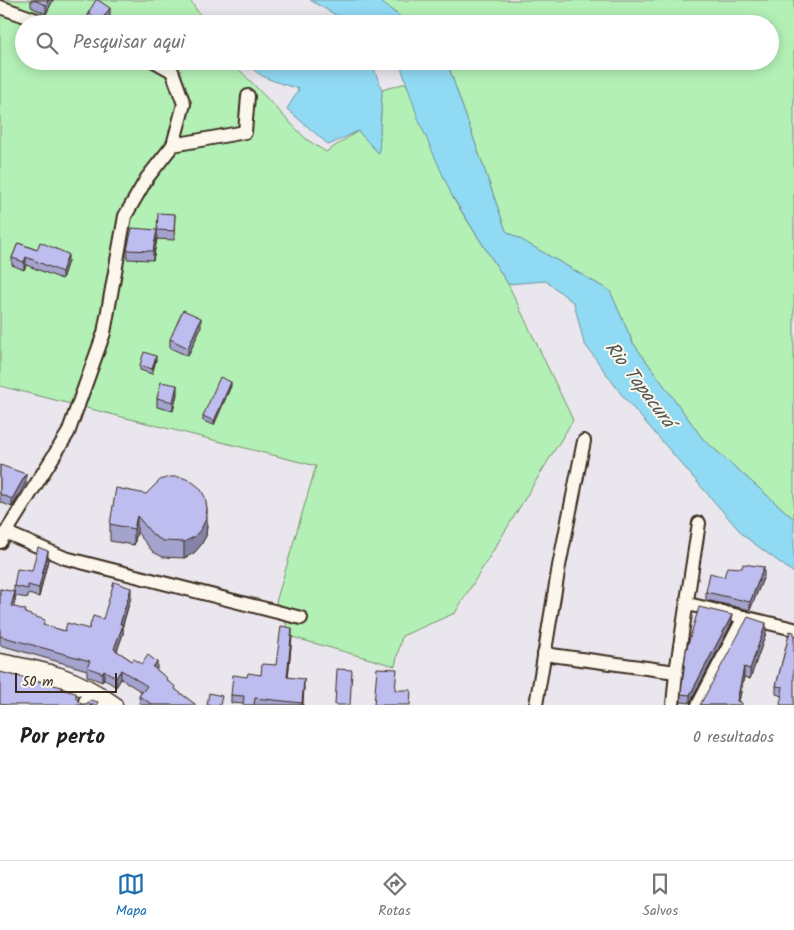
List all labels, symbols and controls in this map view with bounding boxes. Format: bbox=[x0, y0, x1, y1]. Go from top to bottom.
search box bbox=[15, 15, 779, 70]
text: Pesquisar aqui bbox=[73, 28, 185, 58]
icon: search bbox=[33, 29, 61, 57]
water label: Rio Tapacurá bbox=[596, 335, 685, 439]
scale bar bbox=[15, 670, 118, 693]
text: 50 m bbox=[22, 671, 53, 693]
text: Por perto bbox=[20, 721, 105, 754]
text: 0 resultados bbox=[693, 725, 774, 750]
tab: Mapa bbox=[116, 870, 147, 922]
tab: Rotas bbox=[378, 870, 411, 922]
tab: Salvos bbox=[642, 870, 678, 922]

